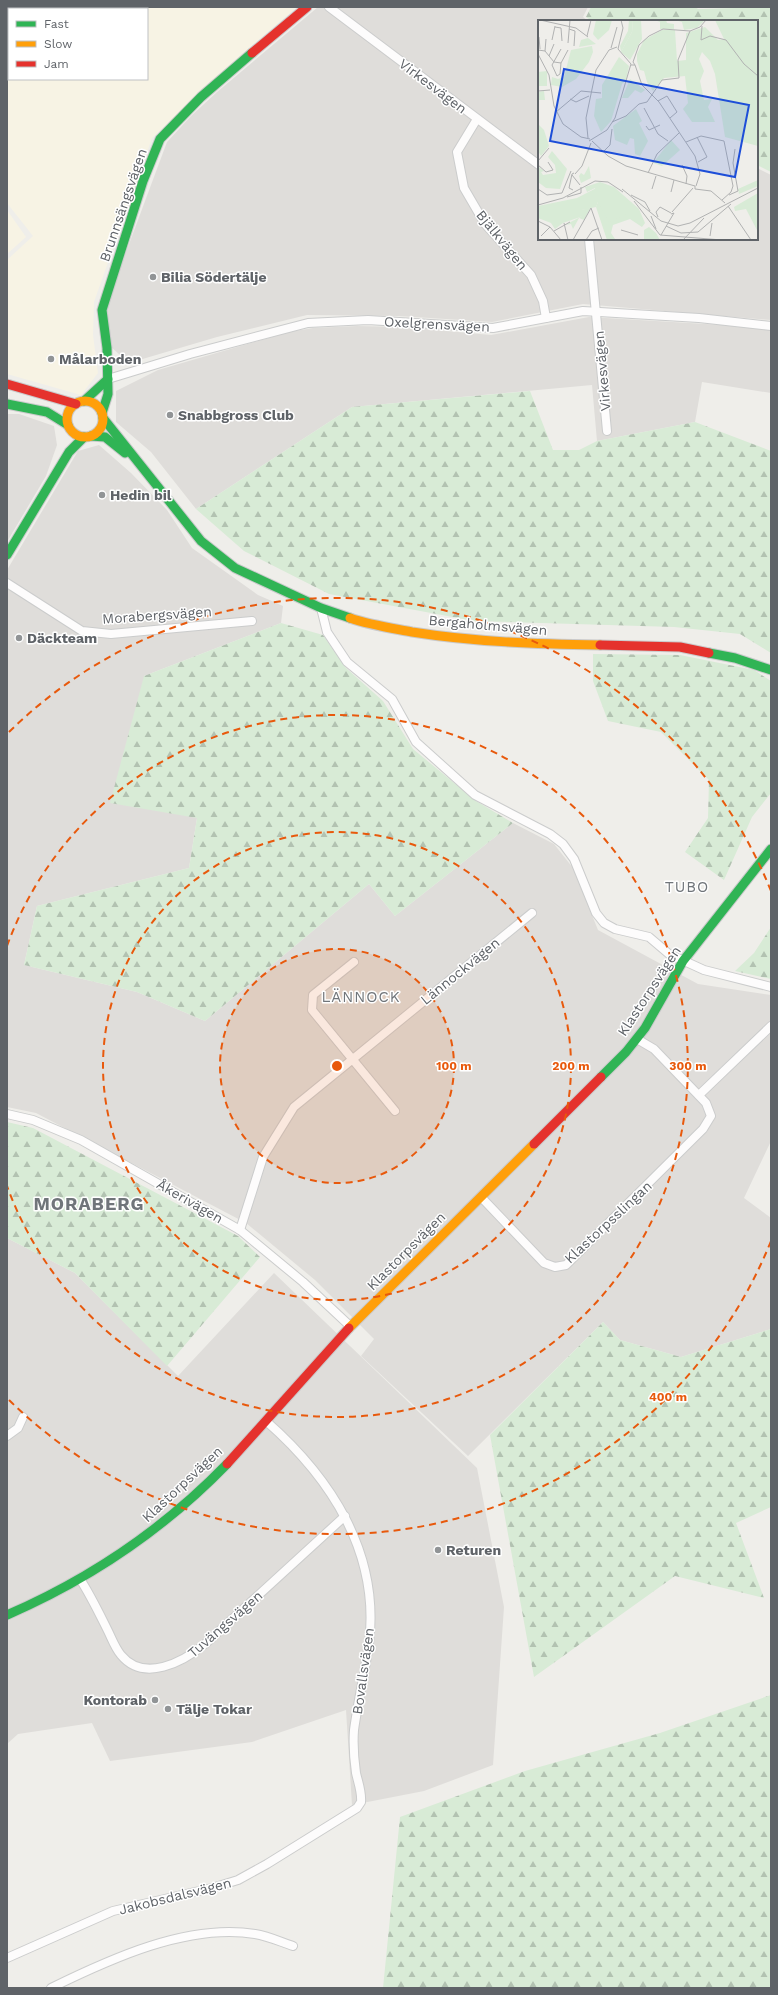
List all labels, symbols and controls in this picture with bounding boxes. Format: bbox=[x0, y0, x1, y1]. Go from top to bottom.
legend bbox=[8, 8, 148, 80]
text: Fast bbox=[44, 17, 69, 31]
inset map bbox=[538, 20, 758, 240]
text: Slow bbox=[44, 37, 72, 51]
street label: Virkesvägen bbox=[396, 55, 470, 117]
text: Jam bbox=[44, 57, 69, 71]
street label: Brunnsängsvägen bbox=[96, 146, 150, 264]
street label: Bjälkvägen bbox=[473, 207, 531, 273]
place label: Bilia Södertälje bbox=[161, 269, 267, 285]
marker: Bilia Södertälje bbox=[148, 272, 158, 282]
street label: Oxelgrensvägen bbox=[384, 313, 490, 335]
street label: Virkesvägen bbox=[591, 330, 613, 412]
place label: Målarboden bbox=[59, 351, 141, 367]
marker: Målarboden bbox=[46, 354, 56, 364]
place label: Snabbgross Club bbox=[178, 407, 294, 423]
marker: Snabbgross Club bbox=[165, 410, 175, 420]
place label: Hedin bil bbox=[110, 487, 172, 503]
marker: Hedin bil bbox=[97, 490, 107, 500]
street label: Morabergsvägen bbox=[102, 603, 212, 627]
street label: Bergaholmsvägen bbox=[428, 612, 548, 638]
place label: Däckteam bbox=[27, 630, 97, 646]
marker: Däckteam bbox=[14, 633, 24, 643]
district label: TUBO bbox=[665, 878, 709, 896]
street label: Lännockvägen bbox=[417, 934, 503, 1008]
street label: Klastorpsvägen bbox=[614, 943, 684, 1039]
district label: LÄNNOCK bbox=[321, 988, 401, 1006]
centre of rings bbox=[330, 1059, 344, 1073]
text: 100 m bbox=[436, 1059, 472, 1073]
text: 200 m bbox=[552, 1059, 590, 1073]
text: 300 m bbox=[669, 1059, 707, 1073]
street label: Åkerivägen bbox=[154, 1176, 226, 1226]
street label: Klastorpsslingan bbox=[561, 1178, 655, 1266]
district label: MORABERG bbox=[33, 1193, 145, 1214]
street label: Klastorpsvägen bbox=[364, 1209, 448, 1293]
text: 400 m bbox=[649, 1390, 687, 1404]
street label: Klastorpsvägen bbox=[139, 1443, 225, 1525]
place label: Returen bbox=[446, 1542, 501, 1558]
marker: Returen bbox=[433, 1545, 443, 1555]
street label: Tuvängsvägen bbox=[184, 1587, 266, 1661]
street label: Bovallsvägen bbox=[349, 1627, 377, 1715]
place label: Kontorab bbox=[84, 1692, 147, 1708]
marker: Kontorab bbox=[150, 1695, 160, 1705]
place label: Tälje Tokar bbox=[176, 1701, 252, 1717]
marker: Tälje Tokar bbox=[163, 1704, 173, 1714]
street label: Jakobsdalsvägen bbox=[117, 1874, 233, 1918]

